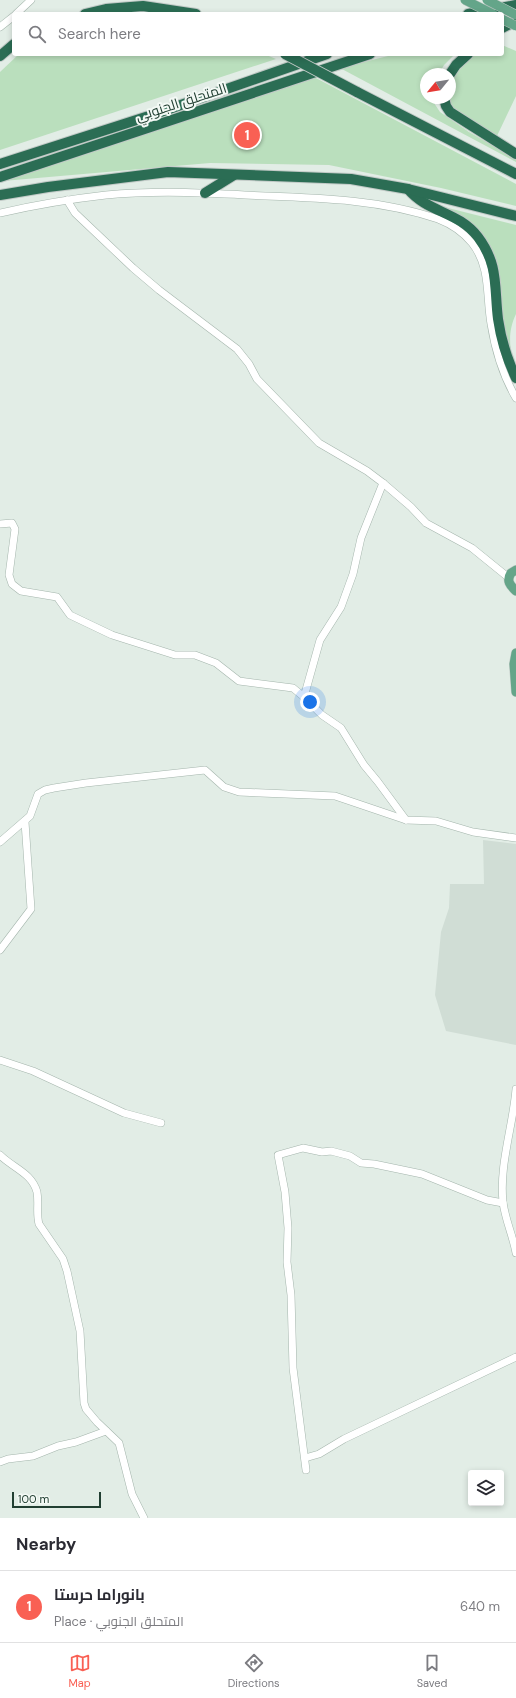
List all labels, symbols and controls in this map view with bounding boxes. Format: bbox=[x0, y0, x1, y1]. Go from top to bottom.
search box bbox=[12, 12, 504, 56]
icon: search bbox=[26, 23, 48, 45]
text: Search here bbox=[58, 24, 141, 44]
north arrow bbox=[420, 68, 456, 104]
street label: المتحلق الجنوبي bbox=[133, 79, 230, 128]
pin: 1 bbox=[234, 120, 260, 150]
your location bbox=[300, 692, 320, 712]
map controls bbox=[468, 1470, 504, 1506]
button: layers bbox=[468, 1470, 504, 1506]
scale bar bbox=[12, 1490, 101, 1509]
text: 100 m bbox=[18, 1492, 49, 1506]
text: Nearby bbox=[16, 1533, 76, 1555]
text: بانوراما حرستا bbox=[54, 1585, 145, 1605]
text: 1 bbox=[27, 1598, 31, 1615]
text: 640 m bbox=[460, 1598, 500, 1615]
text: Place · المتحلق الجنوبي bbox=[54, 1613, 184, 1630]
tab: Map bbox=[69, 1652, 91, 1690]
tab: Directions bbox=[228, 1652, 280, 1690]
tab: Saved bbox=[417, 1652, 447, 1690]

